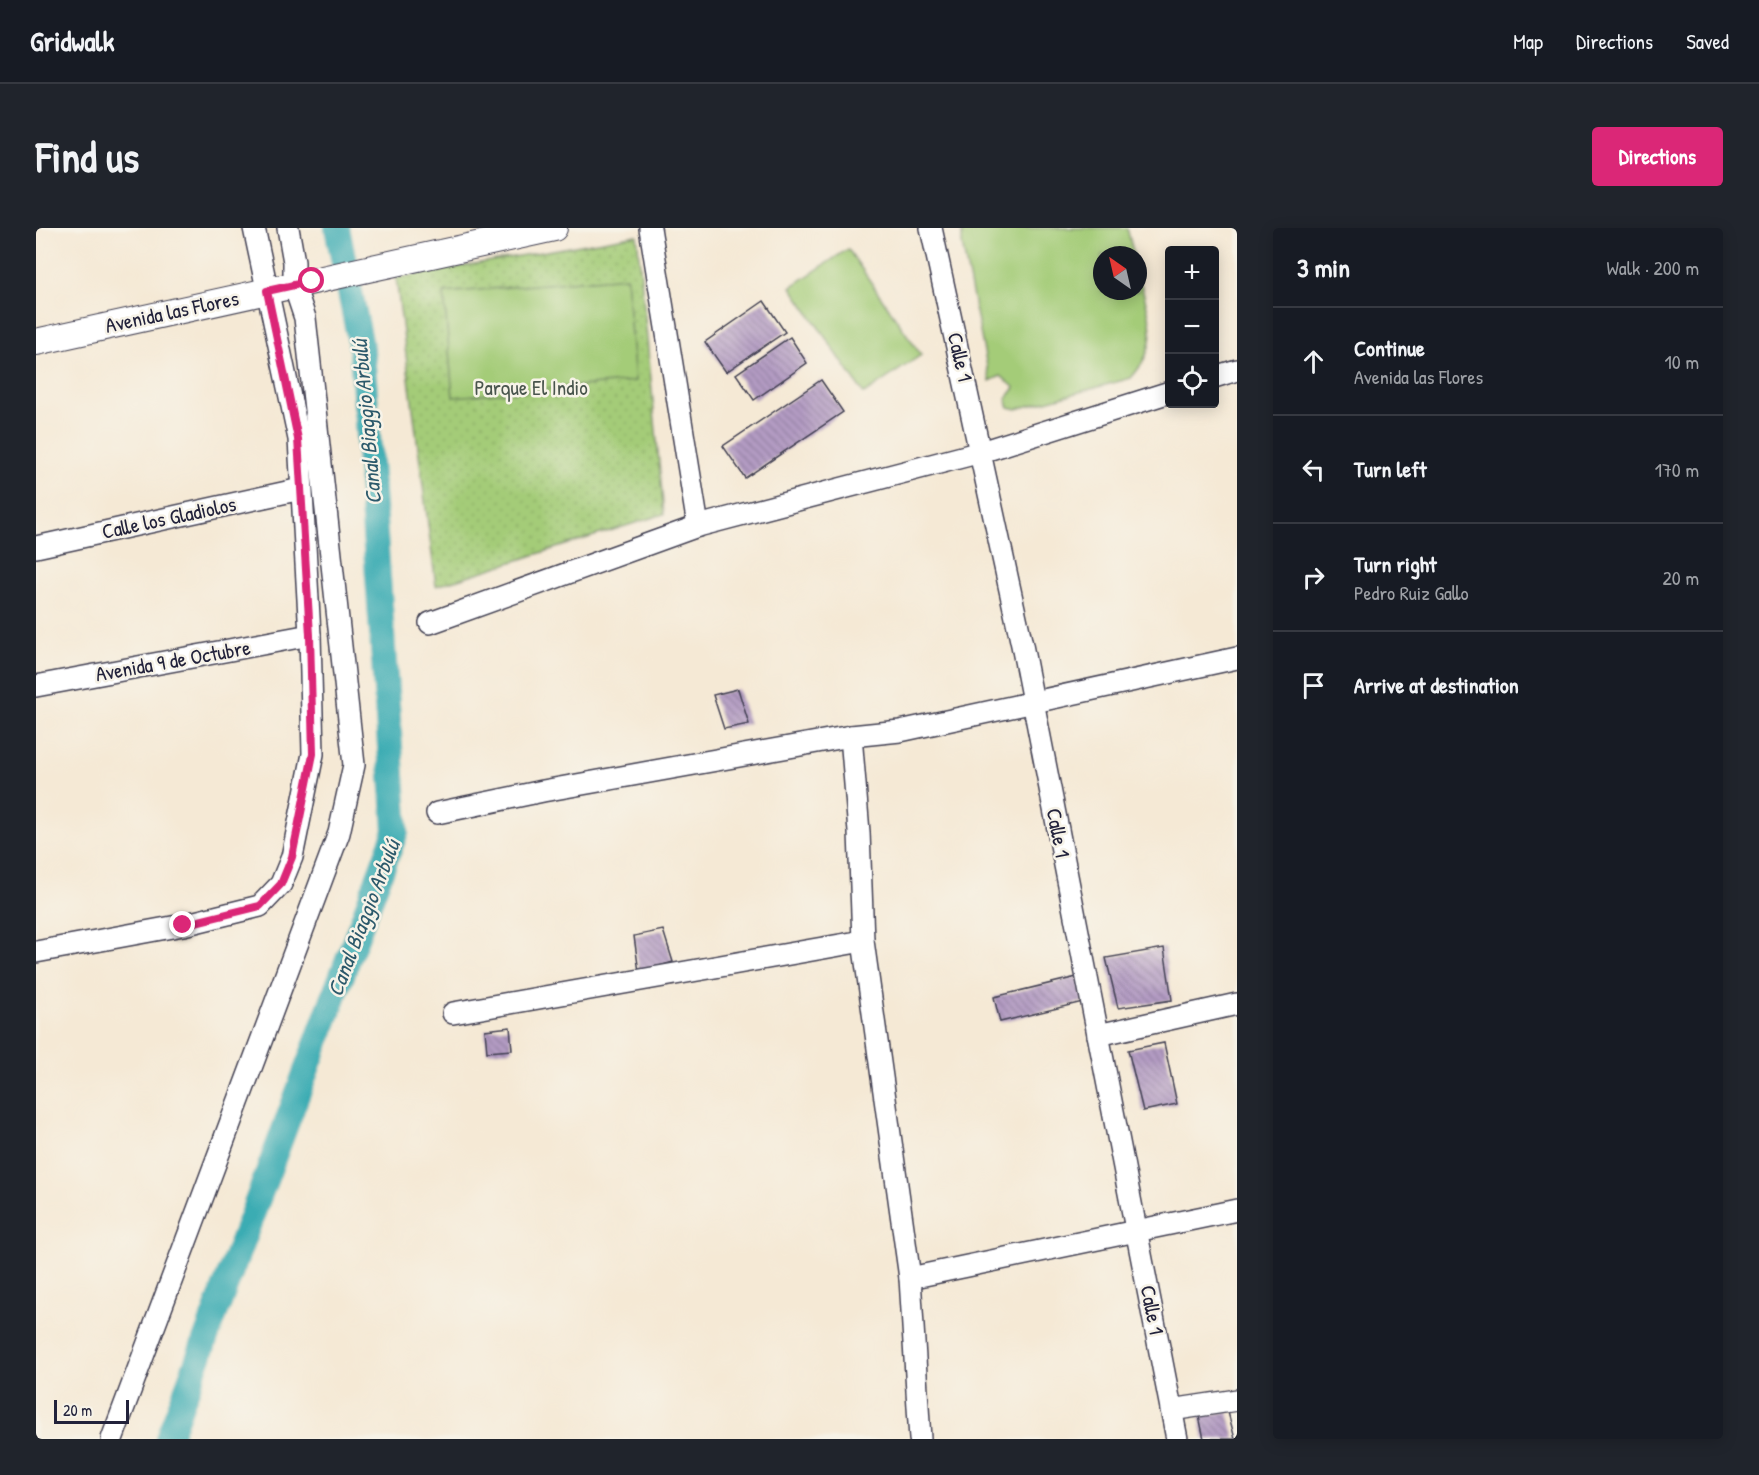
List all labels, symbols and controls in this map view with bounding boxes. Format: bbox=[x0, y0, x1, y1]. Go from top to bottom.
text: Gridwalk bbox=[30, 22, 114, 60]
text: Map bbox=[1513, 27, 1543, 56]
text: Directions bbox=[1576, 27, 1653, 56]
text: Saved bbox=[1686, 27, 1729, 56]
button: Directions bbox=[1592, 127, 1723, 186]
text: Find us bbox=[36, 128, 139, 185]
north arrow bbox=[1093, 246, 1147, 300]
map controls bbox=[1165, 246, 1219, 408]
button: + bbox=[1165, 246, 1219, 300]
text: 3 min bbox=[1297, 250, 1350, 285]
text: Walk · 200 m bbox=[1607, 254, 1699, 281]
route start bbox=[298, 267, 324, 293]
street label: Avenida las Flores bbox=[103, 283, 241, 340]
button: − bbox=[1165, 300, 1219, 354]
street label: Calle 1 bbox=[941, 329, 980, 384]
text: Continue bbox=[1354, 333, 1425, 363]
water label: Canal Biaggio Arbulú bbox=[344, 336, 388, 506]
icon: ahead bbox=[1297, 345, 1330, 378]
text: 10 m bbox=[1665, 348, 1699, 375]
button: locate bbox=[1165, 354, 1219, 408]
text: Avenida las Flores bbox=[1354, 363, 1483, 390]
park label: Parque El Indio bbox=[474, 373, 588, 402]
icon: left bbox=[1297, 453, 1330, 486]
text: Turn left bbox=[1354, 454, 1427, 484]
text: 170 m bbox=[1655, 456, 1699, 483]
street label: Calle los Gladiolos bbox=[99, 489, 239, 546]
text: Turn right bbox=[1354, 549, 1437, 579]
icon: right bbox=[1297, 561, 1330, 594]
text: 20 m bbox=[1662, 564, 1699, 591]
text: Pedro Ruiz Gallo bbox=[1354, 579, 1469, 606]
street label: Avenida 9 de Octubre bbox=[93, 633, 253, 688]
icon: arrive bbox=[1297, 669, 1330, 702]
text: Arrive at destination bbox=[1354, 670, 1519, 700]
street label: Calle 1 bbox=[1040, 806, 1077, 860]
water label: Canal Biaggio Arbulú bbox=[319, 834, 407, 1000]
route end bbox=[169, 911, 195, 937]
street label: Calle 1 bbox=[1134, 1283, 1171, 1337]
scale bar bbox=[54, 1397, 129, 1424]
text: 20 m bbox=[63, 1399, 92, 1421]

